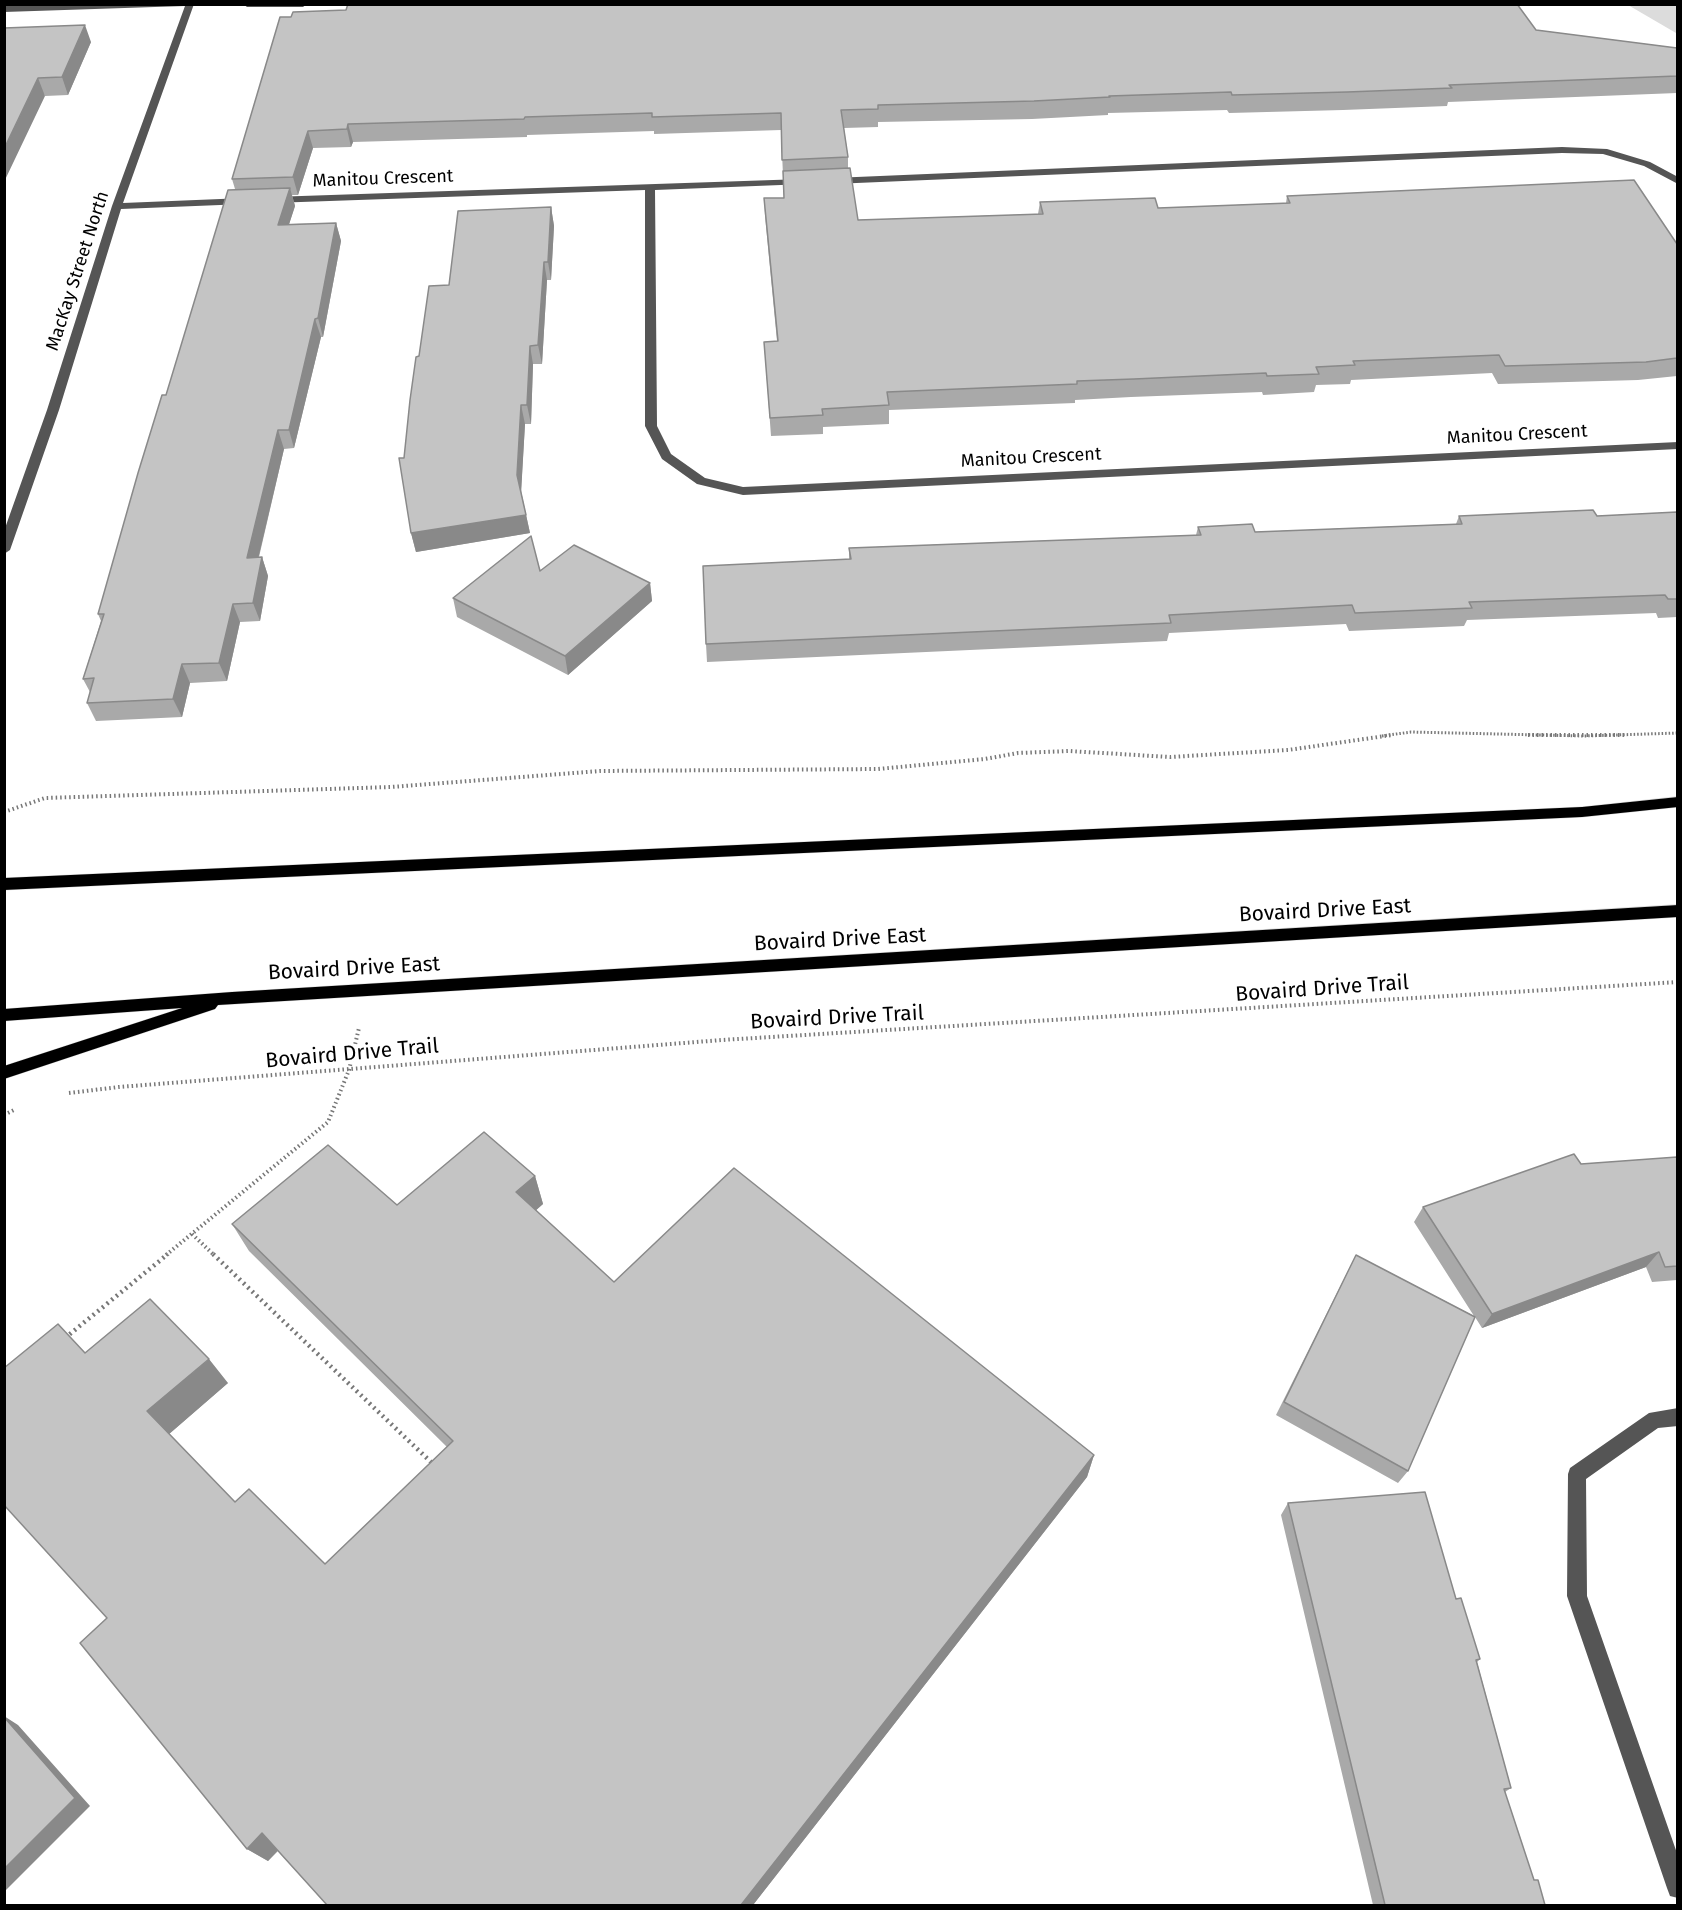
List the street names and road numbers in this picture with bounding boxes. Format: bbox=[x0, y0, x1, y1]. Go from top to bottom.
street label: Manitou Crescent bbox=[312, 166, 454, 192]
street label: MacKay Street North bbox=[42, 189, 114, 353]
street label: Manitou Crescent bbox=[1446, 421, 1588, 449]
street label: Manitou Crescent bbox=[960, 444, 1102, 472]
street label: Bovaird Drive East bbox=[1238, 894, 1412, 928]
street label: Bovaird Drive East bbox=[753, 923, 927, 957]
street label: Bovaird Drive East bbox=[267, 952, 441, 986]
street label: Bovaird Drive Trail bbox=[1234, 970, 1410, 1008]
street label: Bovaird Drive Trail bbox=[750, 1001, 924, 1035]
street label: Bovaird Drive Trail bbox=[264, 1034, 440, 1074]

